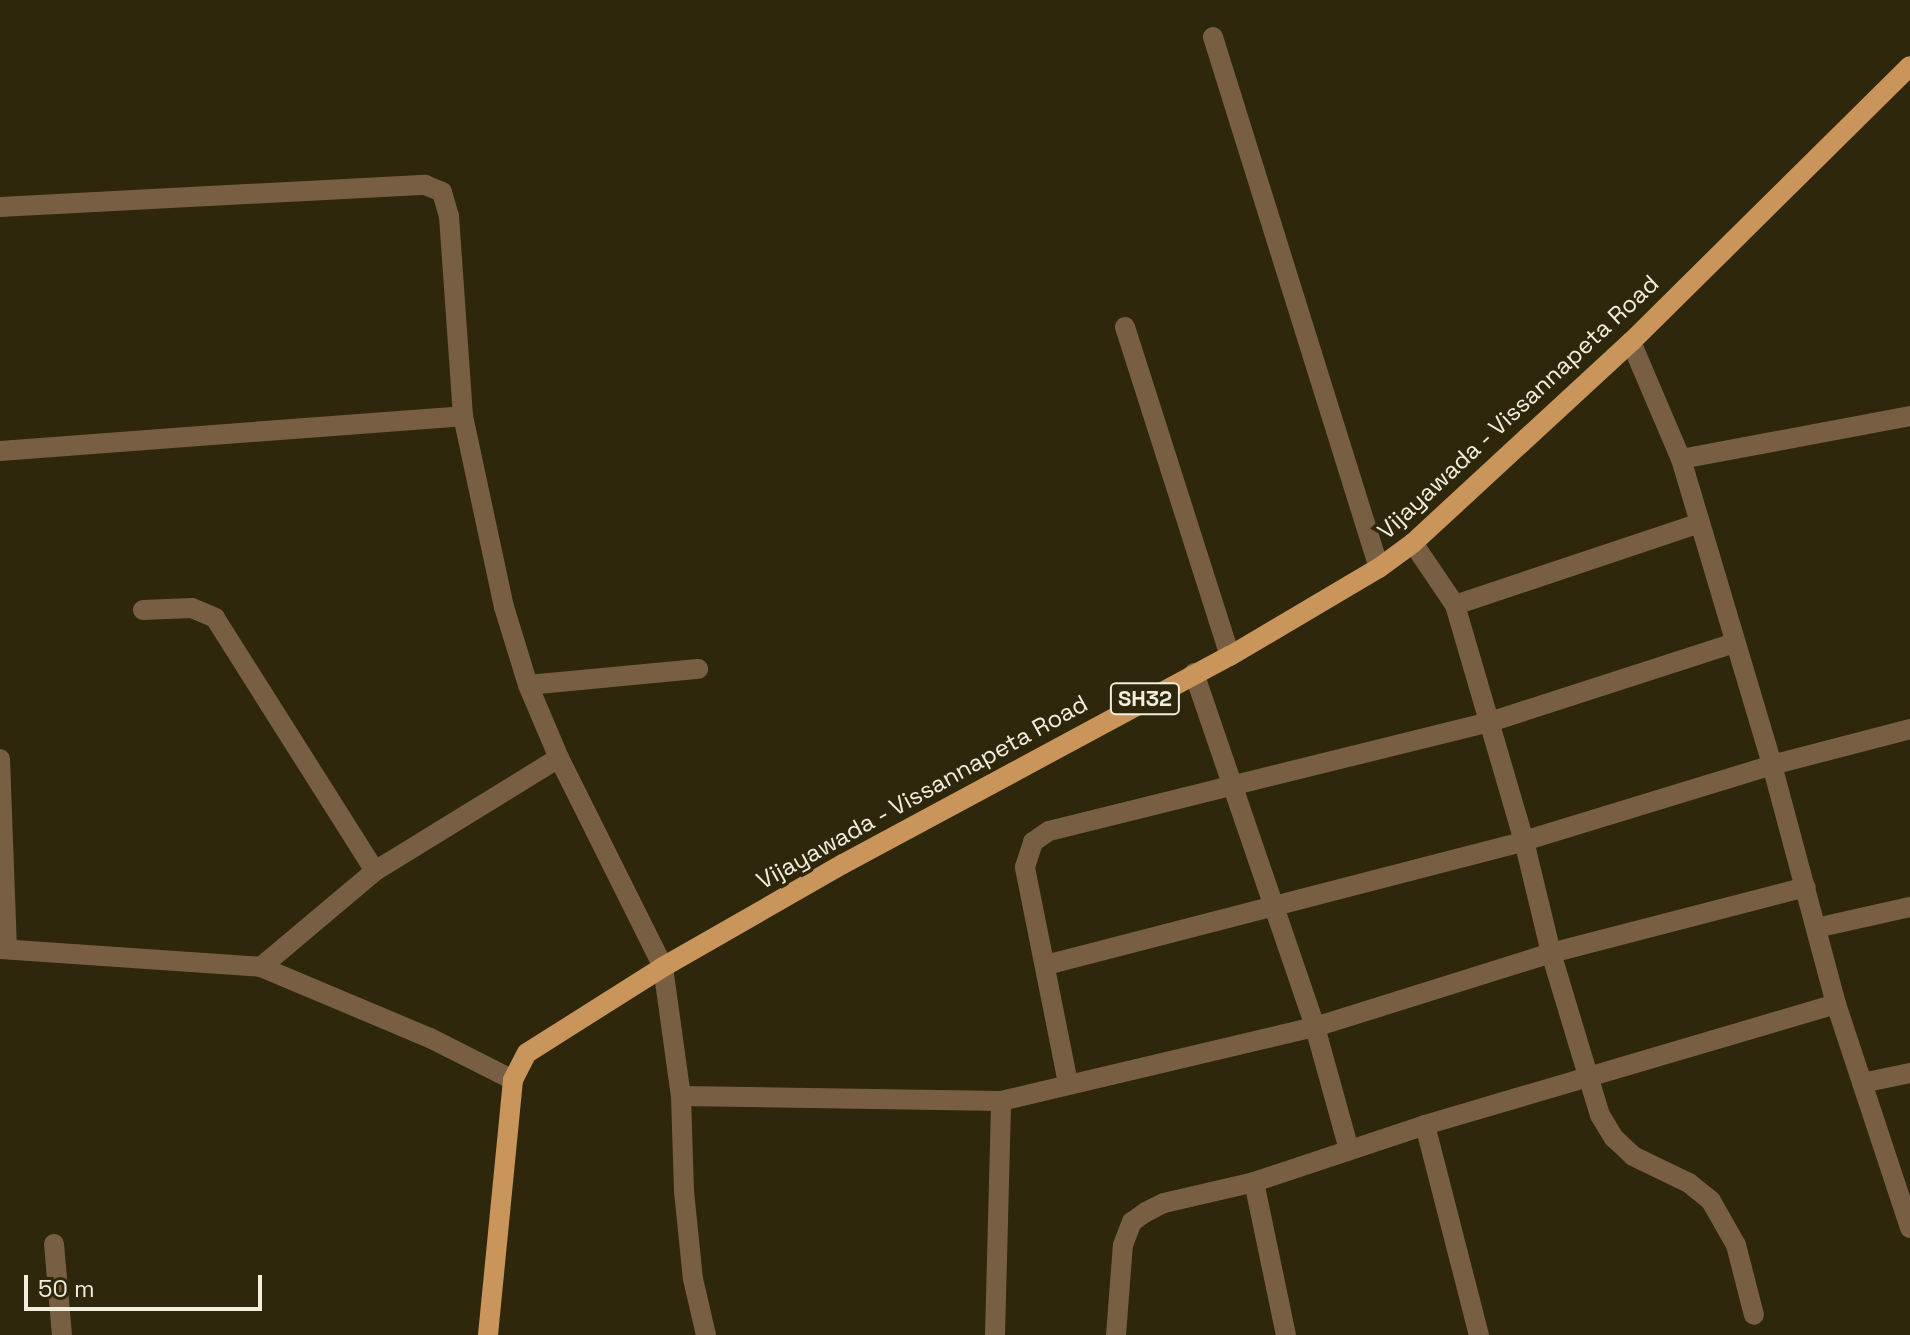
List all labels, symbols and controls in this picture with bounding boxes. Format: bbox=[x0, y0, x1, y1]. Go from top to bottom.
street label: Vijayawada - Vissannapeta Road bbox=[1371, 268, 1665, 546]
road number: SH32 bbox=[1109, 681, 1181, 717]
street label: Vijayawada - Vissannapeta Road bbox=[751, 688, 1093, 896]
scale bar bbox=[28, 1259, 266, 1309]
text: 50 m bbox=[38, 1273, 95, 1304]

